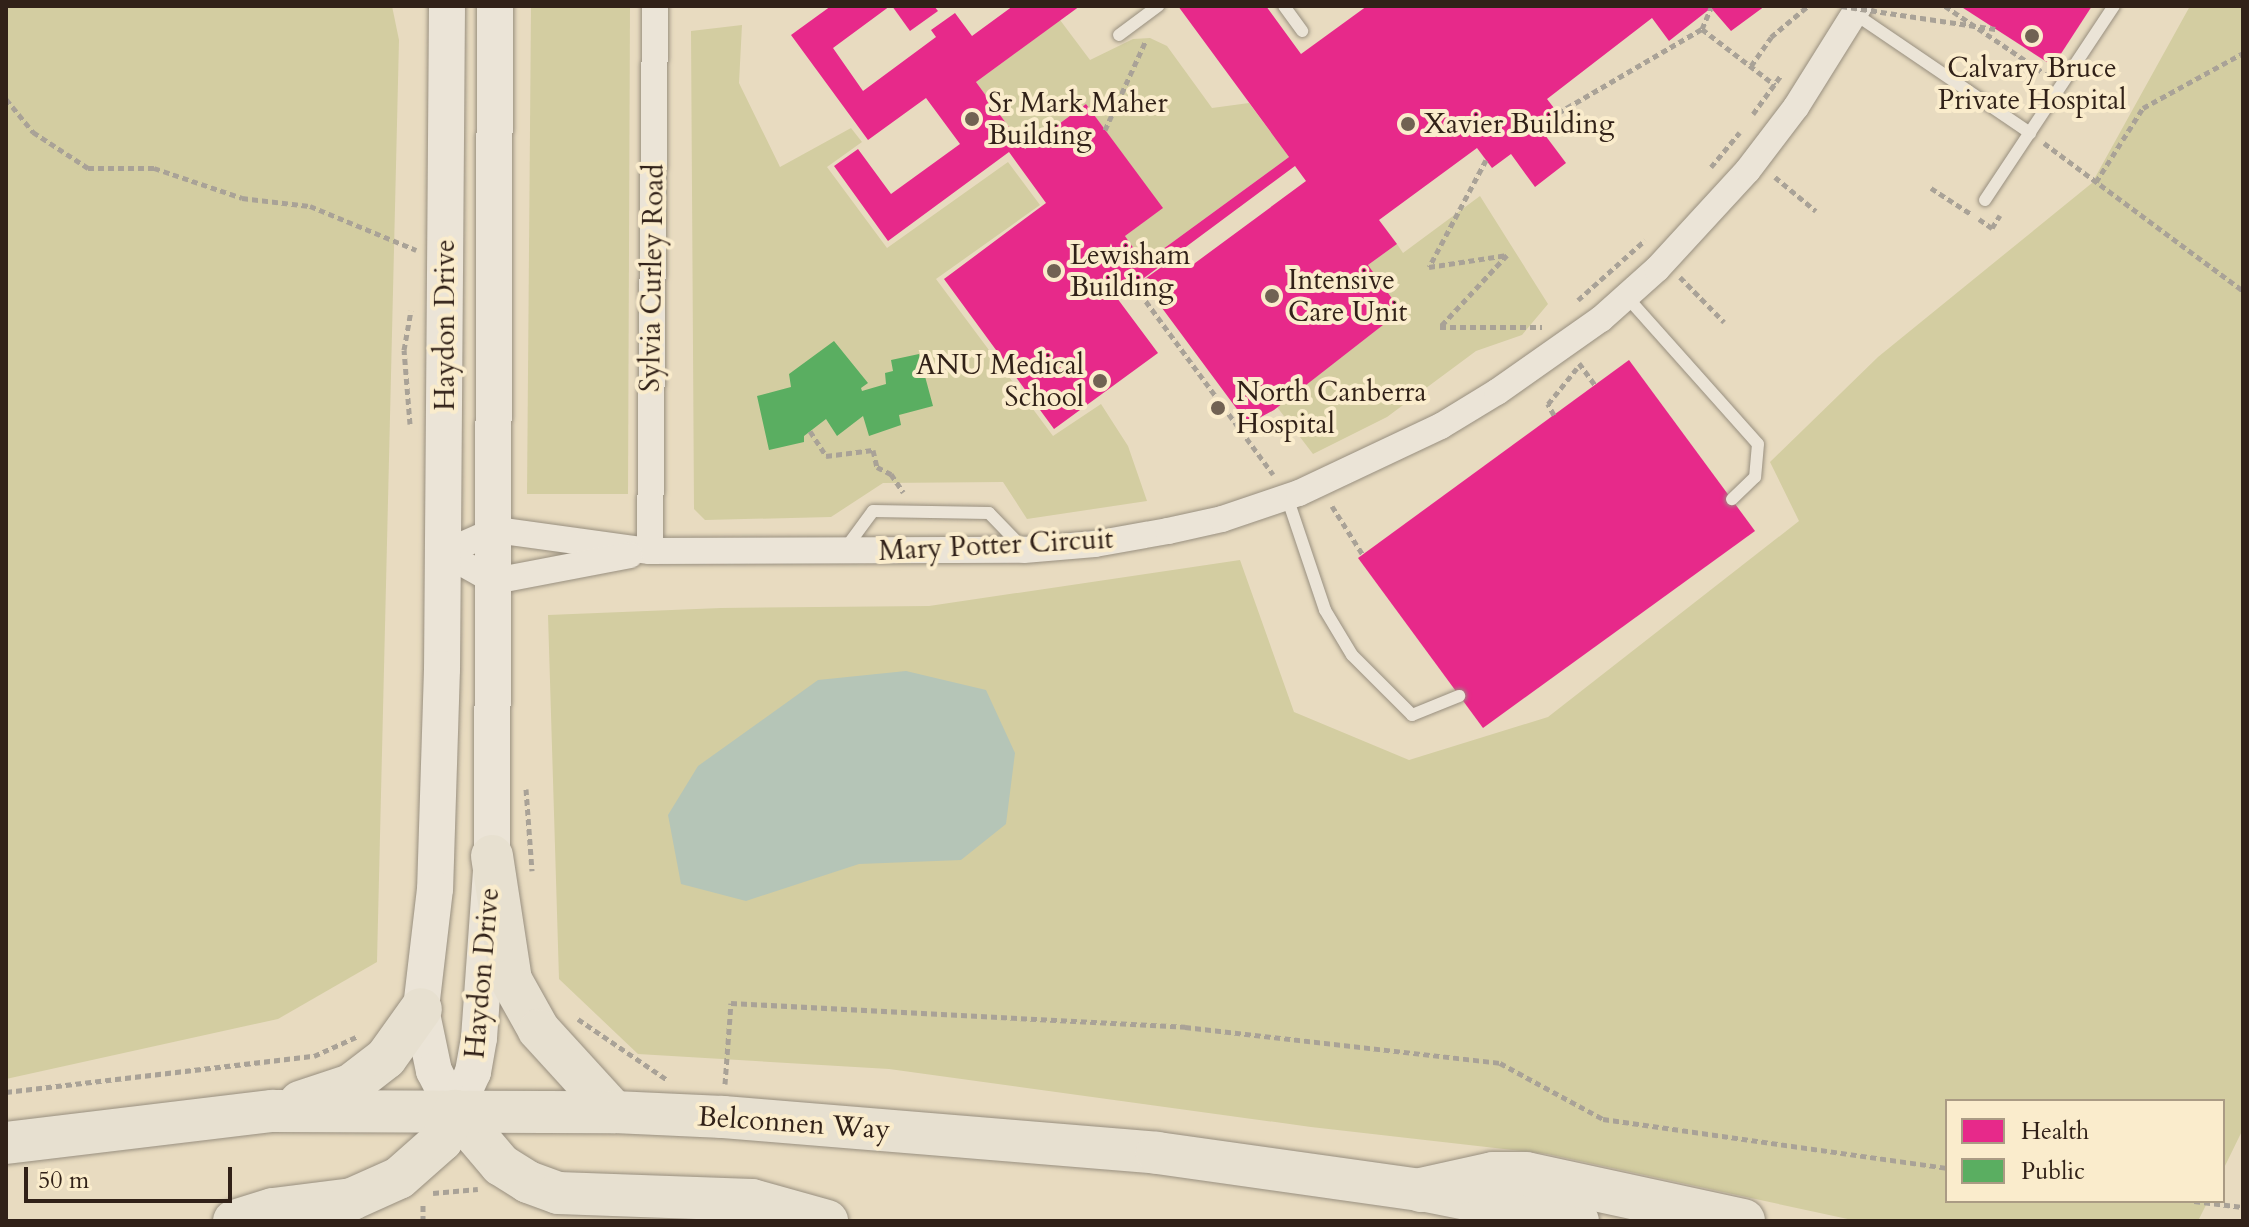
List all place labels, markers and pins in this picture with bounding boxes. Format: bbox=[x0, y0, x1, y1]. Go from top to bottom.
marker: Calvary Bruce Private Hospital bbox=[2021, 25, 2043, 47]
place label: Calvary Bruce Private Hospital bbox=[1938, 51, 2126, 117]
place label: Sr Mark Maher Building bbox=[988, 86, 1168, 152]
place label: Xavier Building bbox=[1424, 107, 1614, 141]
marker: Sr Mark Maher Building bbox=[963, 110, 981, 128]
marker: Xavier Building bbox=[1399, 115, 1417, 133]
place label: Lewisham Building bbox=[1070, 238, 1190, 304]
marker: Lewisham Building bbox=[1045, 262, 1063, 280]
place label: Intensive Care Unit bbox=[1288, 263, 1407, 329]
marker: Intensive Care Unit bbox=[1263, 287, 1281, 305]
place label: ANU Medical School bbox=[916, 348, 1084, 414]
marker: ANU Medical School bbox=[1091, 372, 1109, 390]
place label: North Canberra Hospital bbox=[1236, 375, 1427, 441]
marker: North Canberra Hospital bbox=[1207, 397, 1229, 419]

